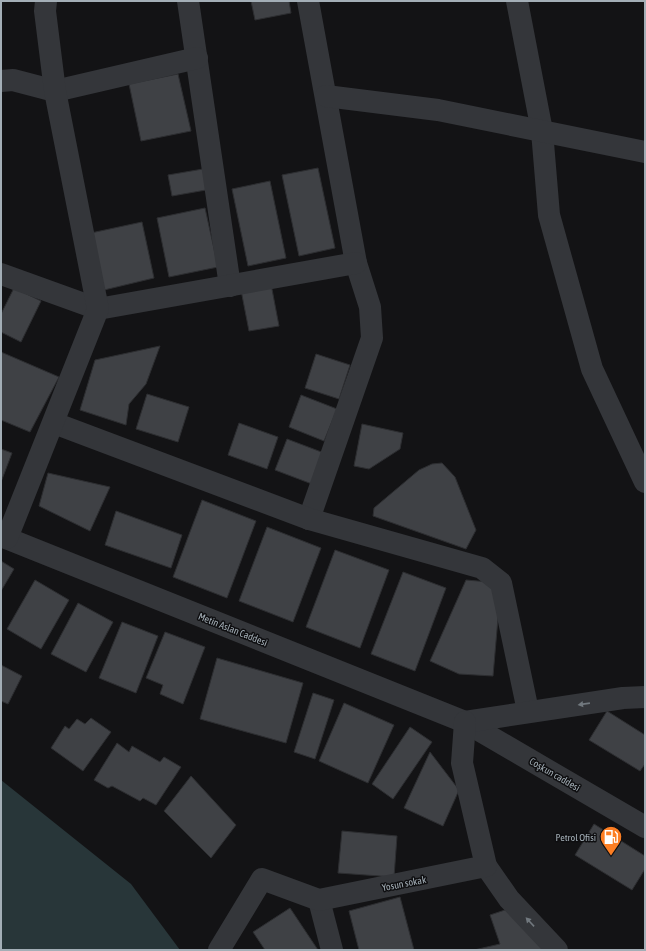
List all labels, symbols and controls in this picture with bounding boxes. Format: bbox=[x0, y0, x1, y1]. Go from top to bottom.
street label: Metin Aslan Caddesi bbox=[197, 611, 269, 648]
one-way arrow bbox=[578, 701, 590, 707]
street label: Coşkun caddesi bbox=[528, 756, 582, 793]
fuel station icon: Petrol Ofisi bbox=[598, 824, 624, 857]
place label: Petrol Ofisi bbox=[555, 832, 596, 843]
street label: Yosun sokak bbox=[381, 874, 428, 893]
one-way arrow bbox=[526, 917, 535, 927]

